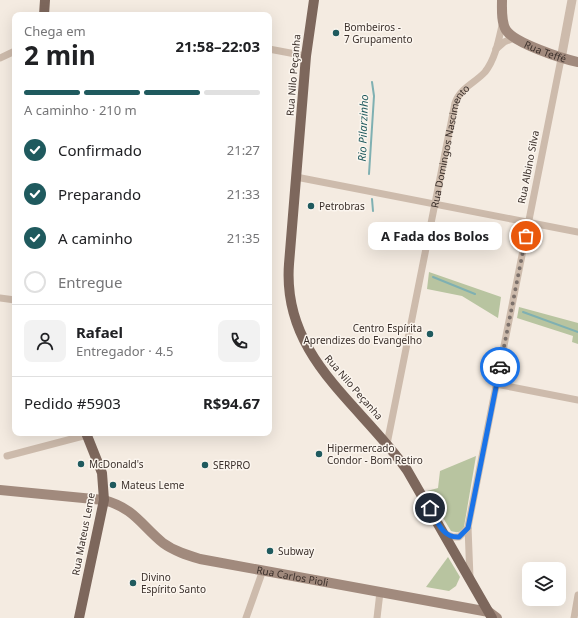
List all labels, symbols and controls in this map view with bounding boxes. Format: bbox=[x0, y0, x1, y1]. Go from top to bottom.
place label: Bombeiros - 7 Grupamento bbox=[344, 20, 413, 46]
text: Chega em bbox=[24, 22, 86, 40]
marker: Bombeiros - 7 Grupamento bbox=[331, 28, 341, 38]
street label: Rua Nilo Peçanha bbox=[282, 33, 304, 117]
text: 21:58–22:03 bbox=[175, 36, 260, 56]
text: 2 min bbox=[24, 37, 96, 73]
street label: Rua Teffé bbox=[522, 37, 568, 66]
street label: Rua Domingos Nascimento bbox=[427, 81, 472, 209]
water label: Rio Pilarzinho bbox=[354, 94, 371, 162]
text: A caminho · 210 m bbox=[24, 101, 137, 119]
street label: Rua Albino Silva bbox=[514, 129, 542, 205]
icon: check bbox=[24, 139, 46, 161]
text: Confirmado bbox=[58, 140, 142, 160]
text: 21:27 bbox=[227, 141, 260, 159]
icon: check bbox=[24, 183, 46, 205]
text: Preparando bbox=[58, 184, 141, 204]
text: 21:33 bbox=[227, 185, 260, 203]
place label: Petrobras bbox=[319, 199, 365, 213]
marker: Petrobras bbox=[306, 201, 316, 211]
pin bbox=[509, 219, 543, 253]
callout: A Fada dos Bolos bbox=[368, 222, 502, 250]
icon: bag bbox=[515, 225, 537, 247]
icon: check bbox=[24, 227, 46, 249]
text: A Fada dos Bolos bbox=[381, 227, 489, 245]
text: A caminho bbox=[58, 228, 133, 248]
text: 21:35 bbox=[227, 229, 260, 247]
text: Entregue bbox=[58, 272, 122, 292]
button: person bbox=[24, 320, 66, 362]
button: phone bbox=[218, 320, 260, 362]
place label: Centro Espírita Aprendizes do Evangelho bbox=[303, 321, 422, 347]
text: Rafael bbox=[76, 322, 123, 342]
marker: Centro Espírita Aprendizes do Evangelho bbox=[425, 329, 435, 339]
text: Entregador · 4.5 bbox=[76, 342, 174, 360]
courier bbox=[480, 347, 520, 387]
street label: Rua Nilo Peçanha bbox=[322, 351, 386, 423]
icon: car bbox=[489, 356, 511, 378]
text: Pedido #5903 bbox=[24, 393, 121, 413]
text: R$94.67 bbox=[203, 393, 260, 413]
place label: Hipermercado Condor - Bom Retiro bbox=[327, 441, 423, 467]
marker: Hipermercado Condor - Bom Retiro bbox=[314, 449, 324, 459]
place label: McDonald's bbox=[89, 457, 144, 471]
place label: SERPRO bbox=[213, 458, 251, 472]
marker: McDonald's bbox=[76, 459, 86, 469]
marker: SERPRO bbox=[200, 460, 210, 470]
place label: Mateus Leme bbox=[121, 478, 185, 492]
marker: Mateus Leme bbox=[108, 480, 118, 490]
street label: Rua Mateus Leme bbox=[68, 491, 98, 577]
pin bbox=[413, 491, 447, 525]
icon: home bbox=[419, 497, 441, 519]
place label: Subway bbox=[278, 544, 315, 558]
marker: Subway bbox=[265, 546, 275, 556]
map controls bbox=[522, 562, 566, 606]
button: layers bbox=[522, 562, 566, 606]
street label: Rua Carlos Pioli bbox=[255, 563, 329, 589]
place label: Divino Espírito Santo bbox=[141, 570, 206, 596]
marker: Divino Espírito Santo bbox=[128, 578, 138, 588]

